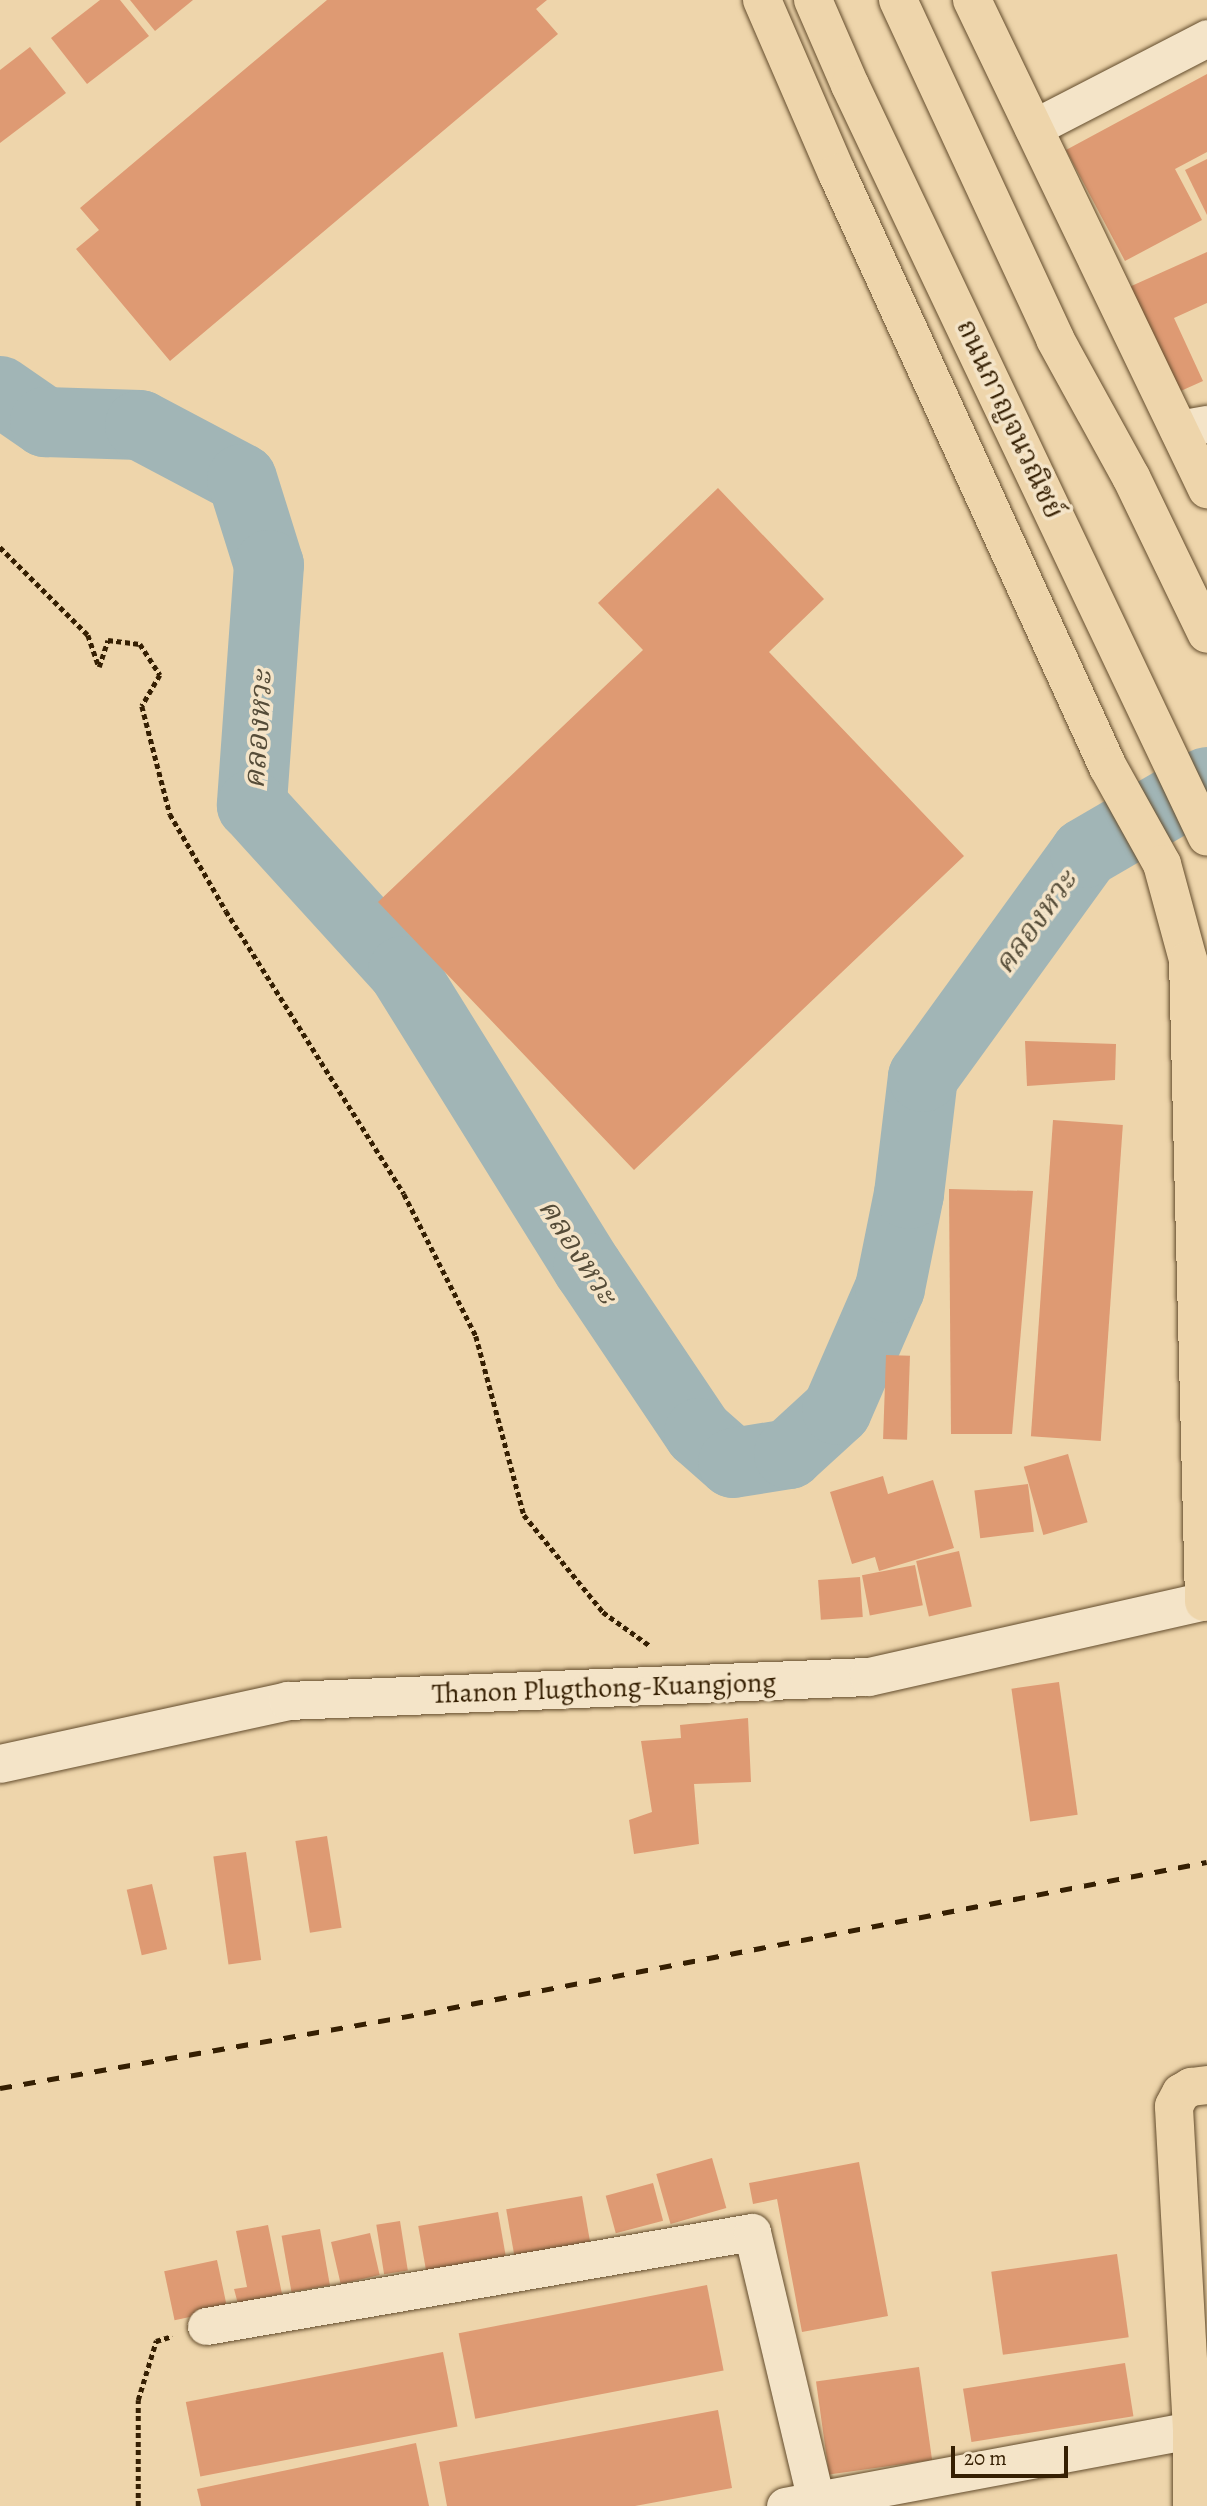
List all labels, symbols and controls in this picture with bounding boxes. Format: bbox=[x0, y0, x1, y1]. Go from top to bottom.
street label: ถนนกาญจนวณิชย์ bbox=[949, 314, 1071, 524]
water label: คลองหวะ bbox=[236, 670, 280, 790]
water label: คลองหวะ bbox=[986, 864, 1084, 980]
water label: คลองหวะ bbox=[531, 1192, 625, 1310]
street label: Thanon Plugthong-Kuangjong bbox=[431, 1665, 777, 1711]
scale bar bbox=[955, 2432, 1072, 2476]
text: 20 m bbox=[964, 2444, 1007, 2472]

